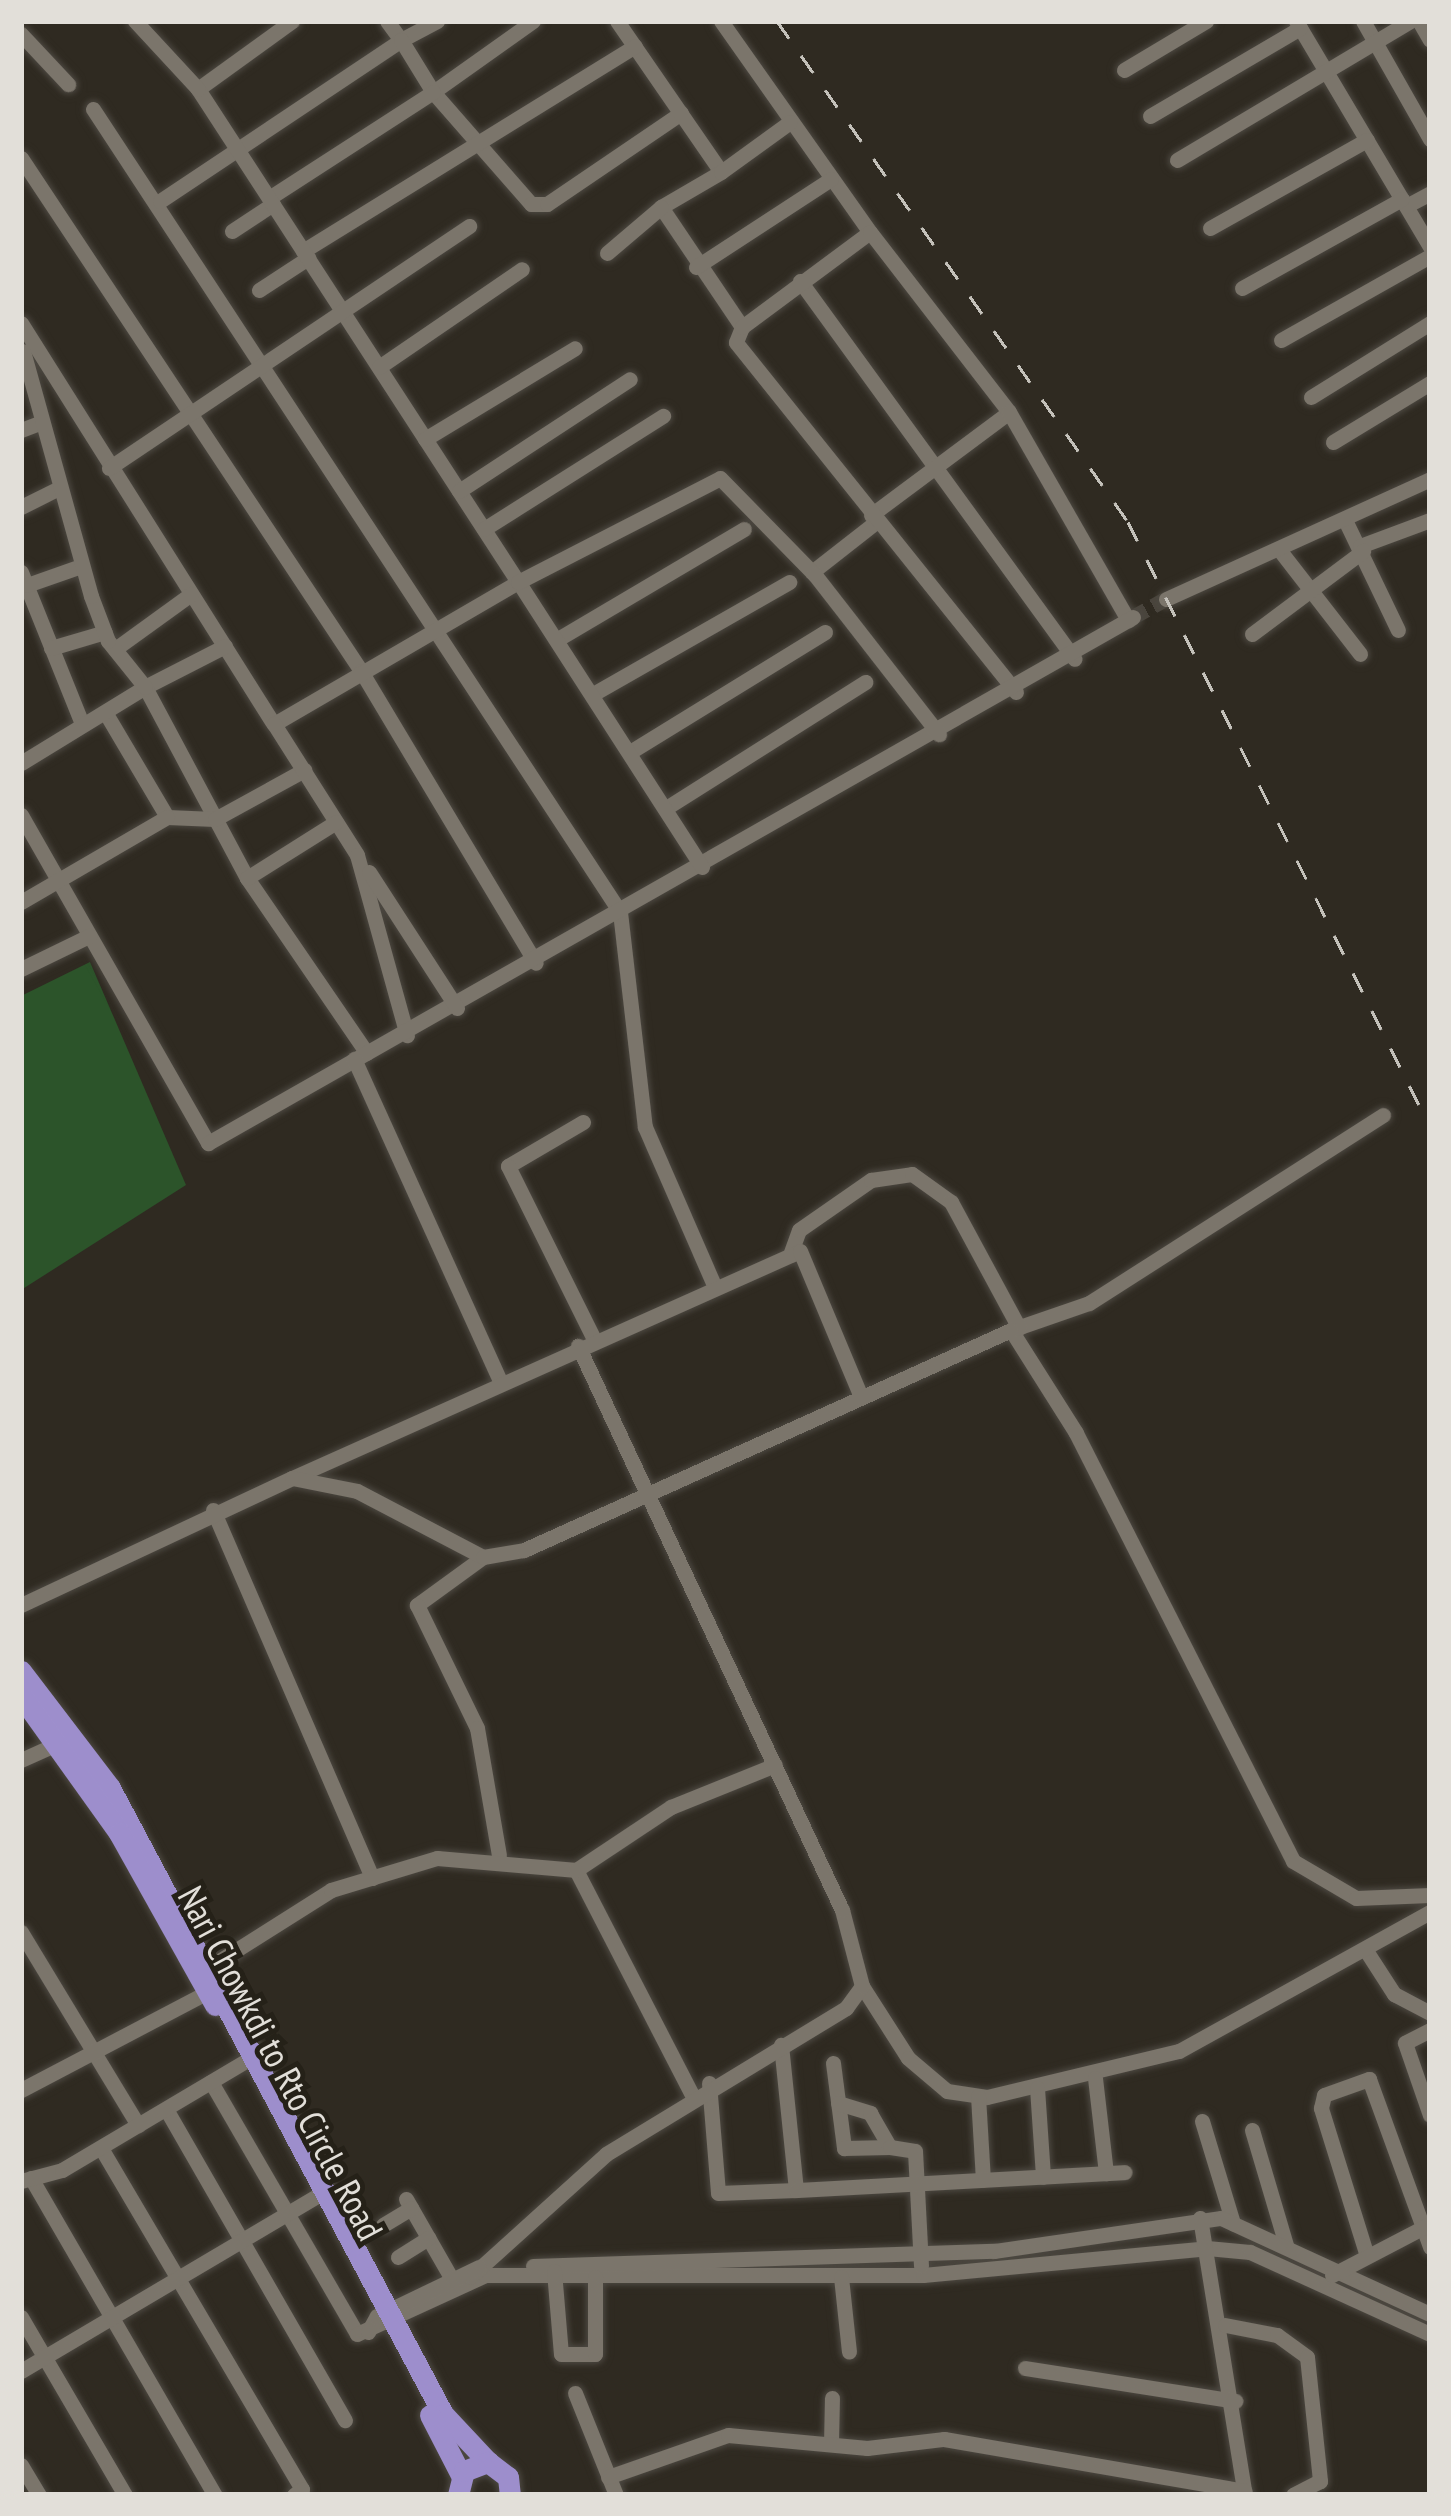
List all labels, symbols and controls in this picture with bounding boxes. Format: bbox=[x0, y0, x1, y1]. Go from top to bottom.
street label: Nari Chowkdi to Rto Circle Road bbox=[169, 1879, 393, 2247]

